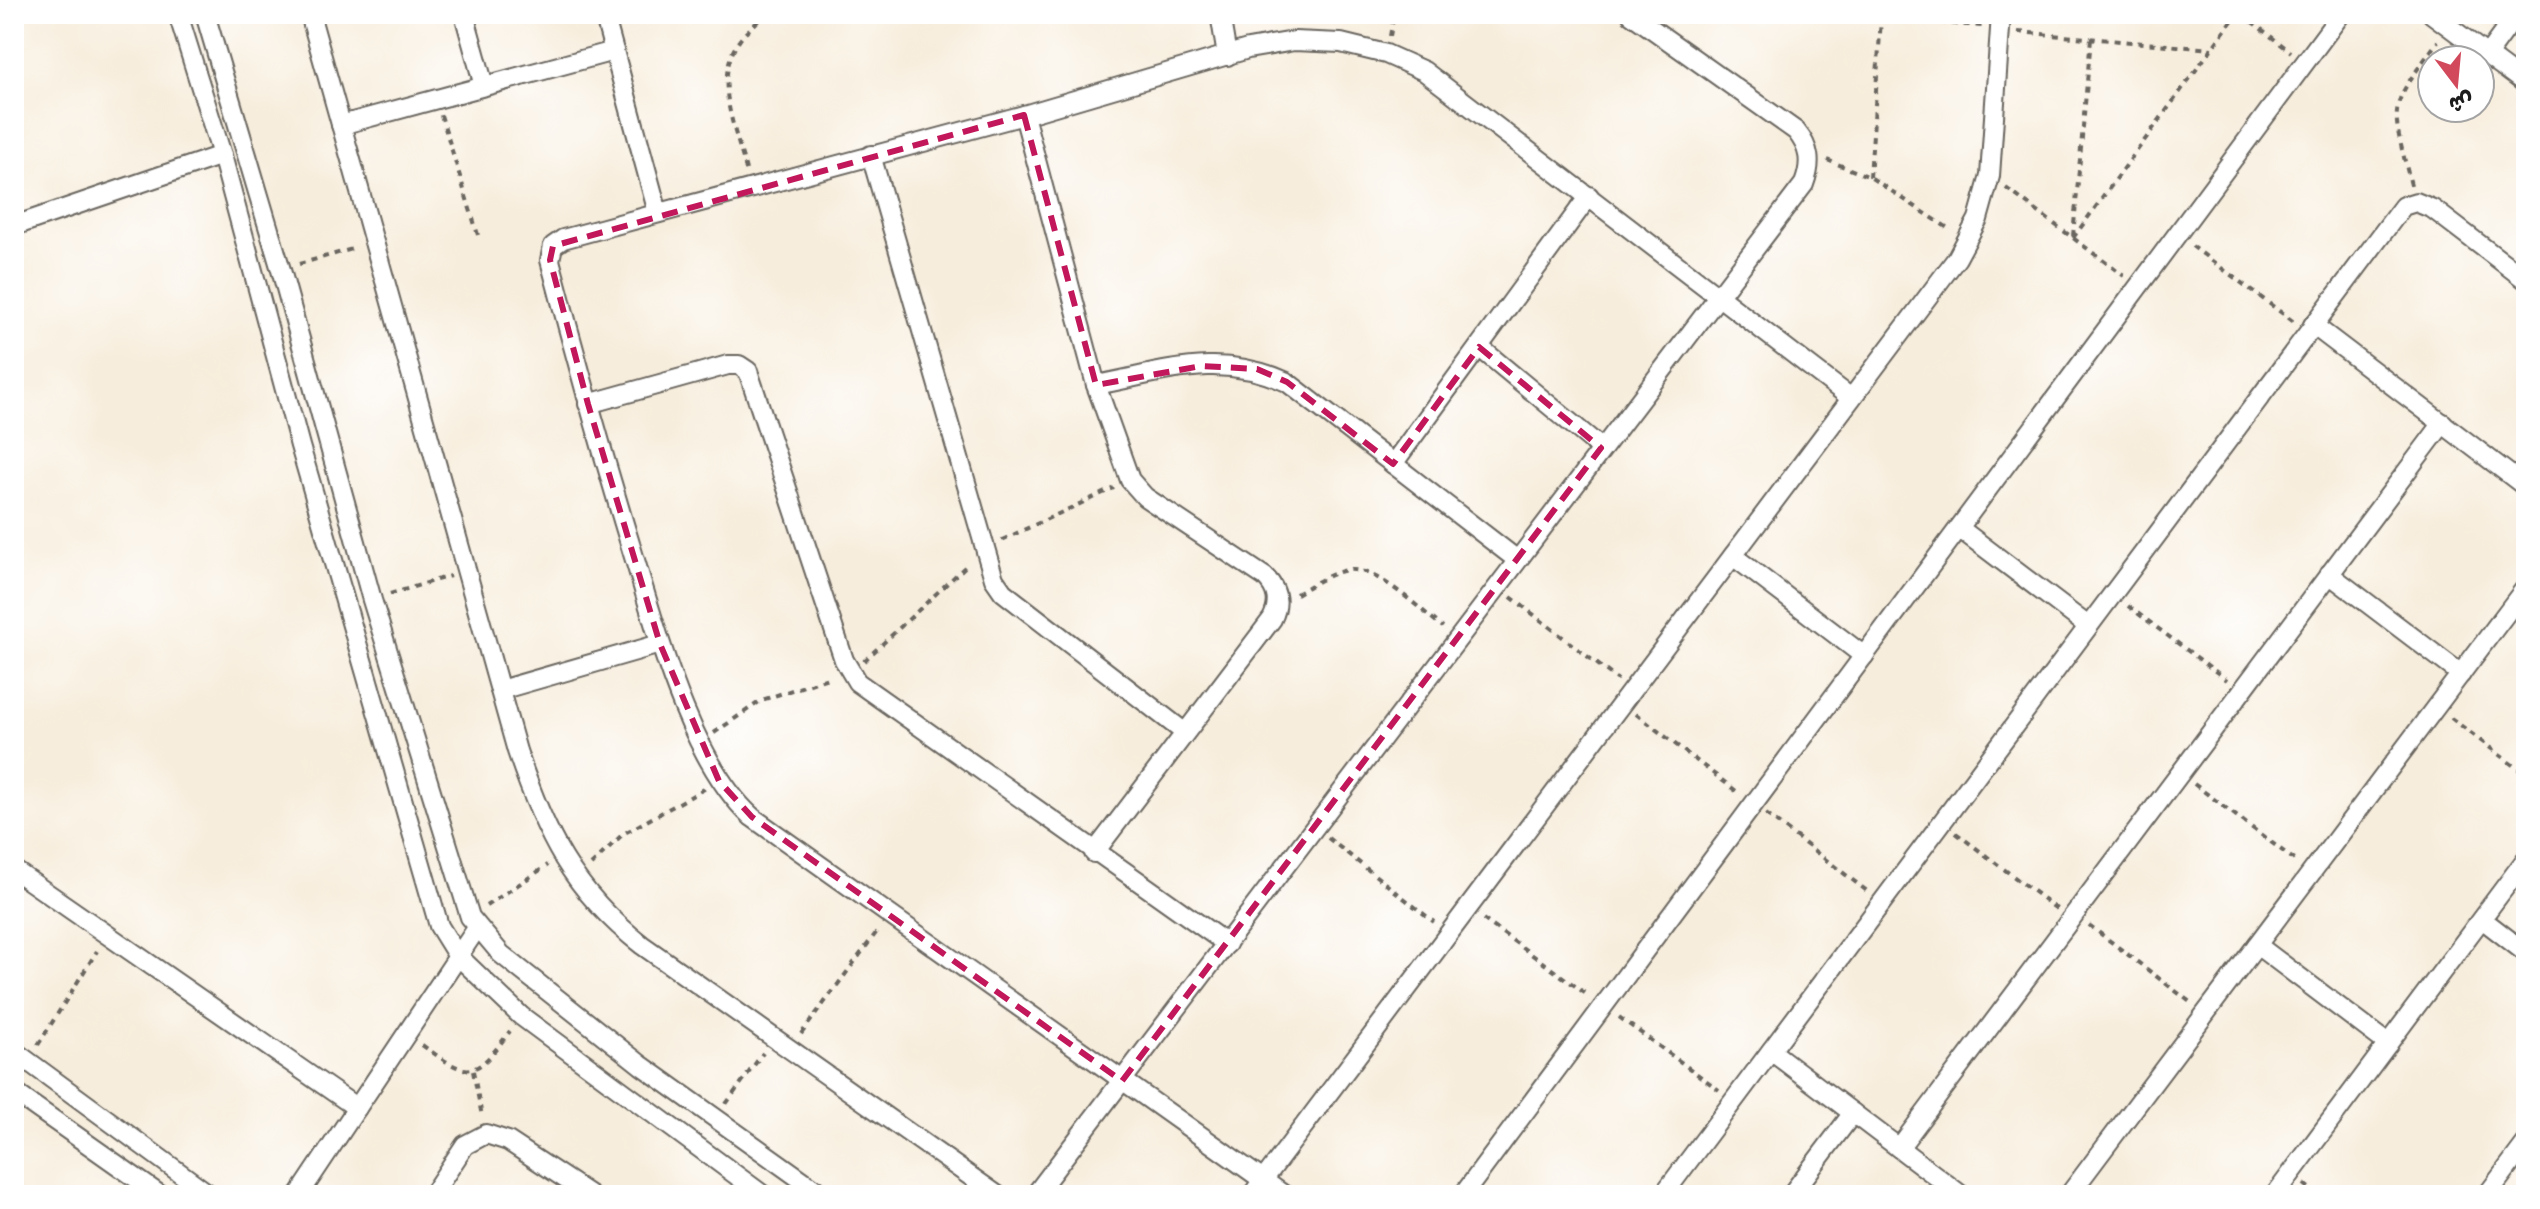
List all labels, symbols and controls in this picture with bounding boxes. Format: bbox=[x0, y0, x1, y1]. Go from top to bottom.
north arrow bbox=[2416, 44, 2496, 124]
text: ش bbox=[2445, 85, 2476, 118]

